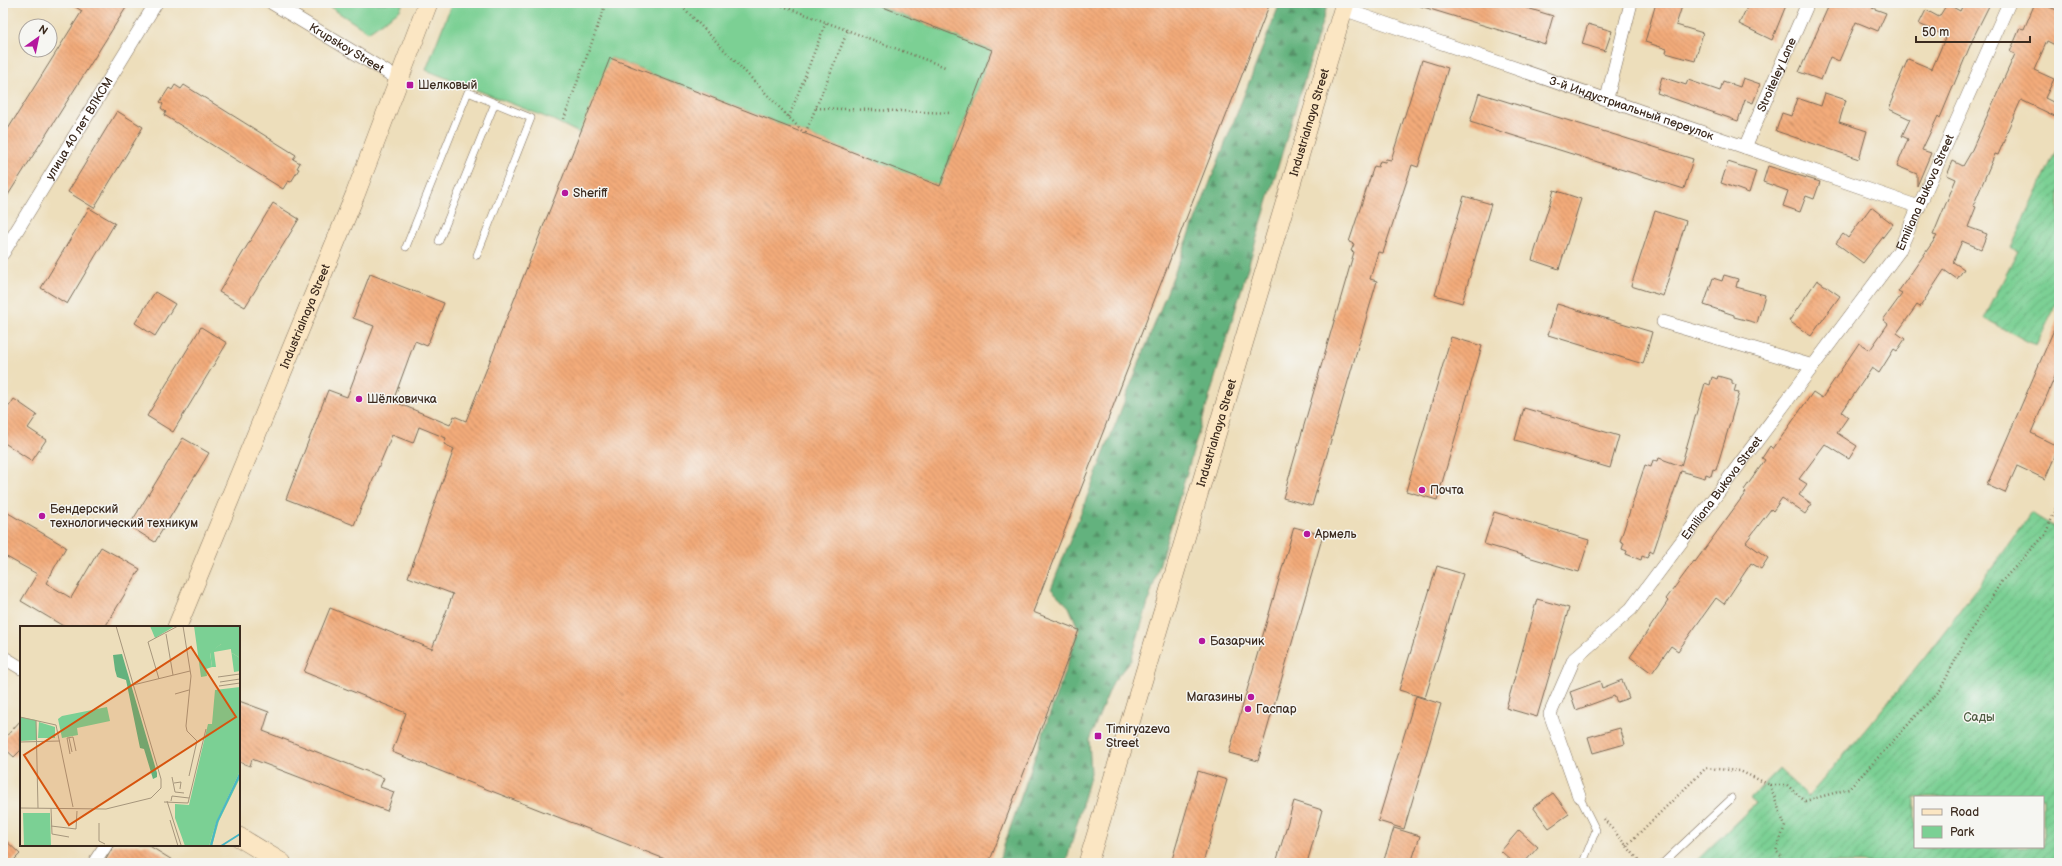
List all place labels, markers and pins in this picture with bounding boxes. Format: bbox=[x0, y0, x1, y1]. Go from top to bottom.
place label: Шелковый bbox=[418, 78, 477, 93]
marker: Шелковый bbox=[405, 80, 415, 90]
place label: Sheriff bbox=[573, 186, 608, 201]
marker: Sheriff bbox=[560, 188, 570, 198]
place label: Шёлковичка bbox=[367, 392, 437, 407]
marker: Шёлковичка bbox=[354, 394, 364, 404]
place label: Почта bbox=[1430, 483, 1464, 498]
marker: Почта bbox=[1417, 485, 1427, 495]
place label: Бендерский технологический техникум bbox=[50, 502, 198, 531]
marker: Бендерский технологический техникум bbox=[37, 511, 47, 521]
place label: Армель bbox=[1314, 527, 1356, 542]
marker: Армель bbox=[1302, 529, 1312, 539]
place label: Базарчик bbox=[1210, 634, 1265, 649]
marker: Базарчик bbox=[1197, 636, 1207, 646]
place label: Магазины bbox=[1187, 690, 1243, 705]
marker: Магазины bbox=[1246, 692, 1256, 702]
place label: Гаспар bbox=[1256, 702, 1297, 717]
marker: Гаспар bbox=[1243, 704, 1253, 714]
place label: Timiryazeva Street bbox=[1106, 722, 1170, 751]
marker: Timiryazeva Street bbox=[1093, 731, 1103, 741]

